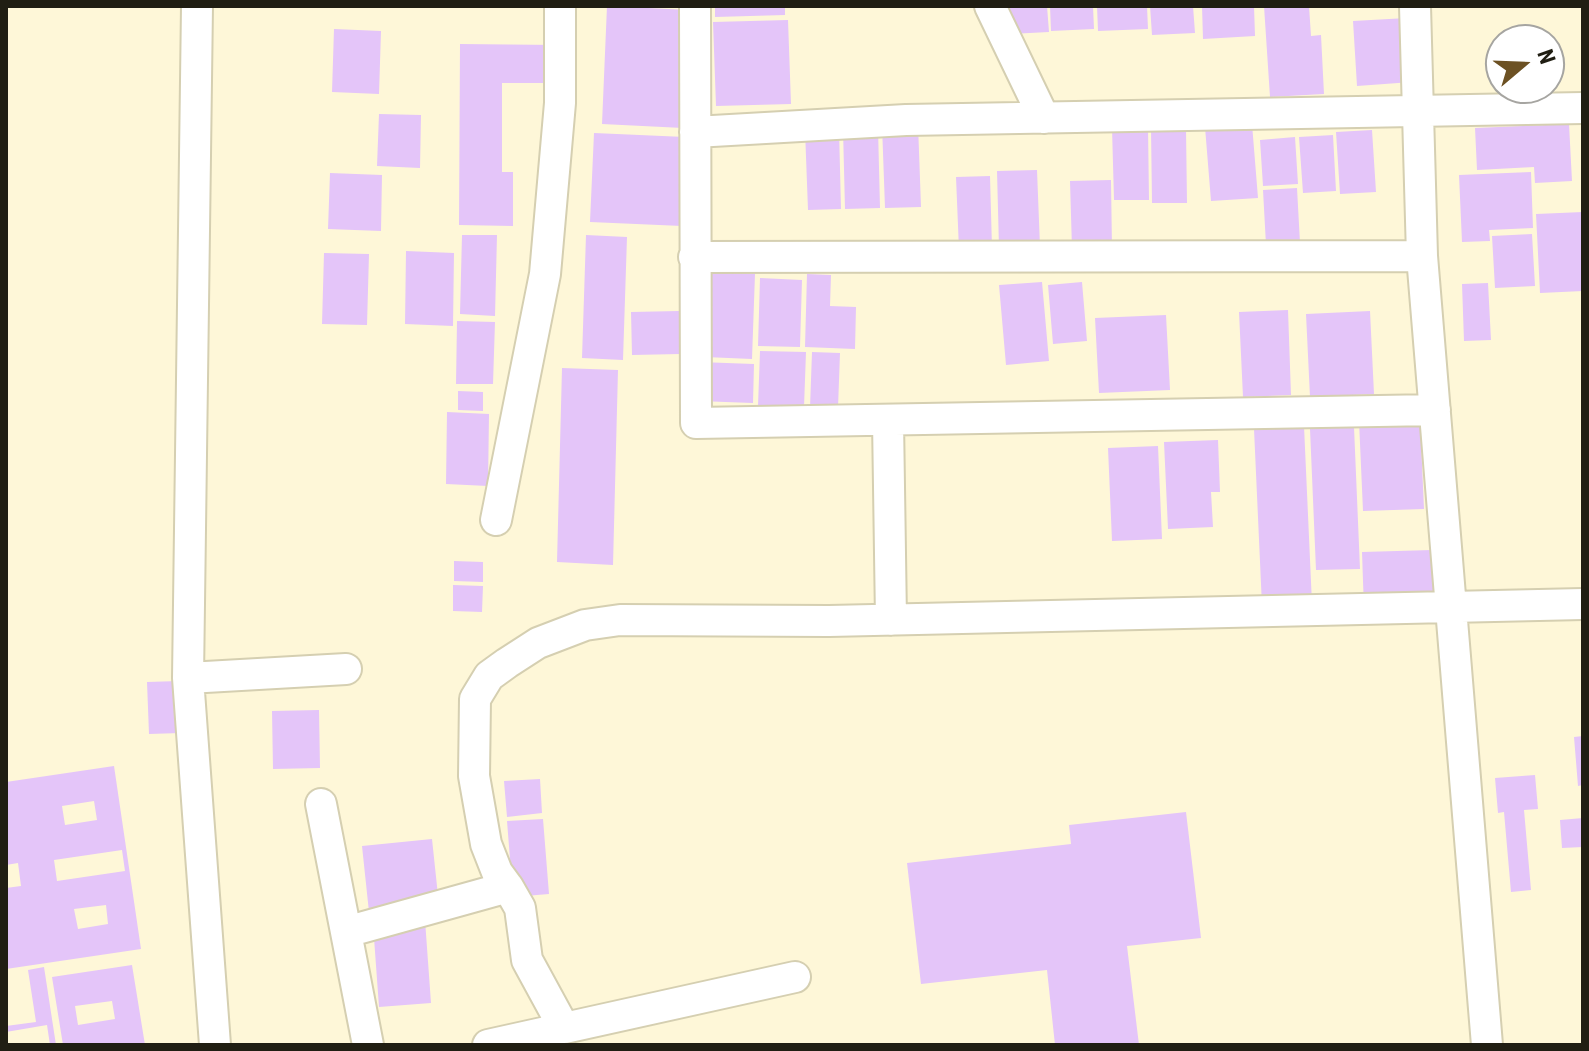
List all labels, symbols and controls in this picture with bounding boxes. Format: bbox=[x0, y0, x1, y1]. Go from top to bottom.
north arrow bbox=[1485, 24, 1565, 104]
text: N bbox=[1532, 46, 1560, 67]

